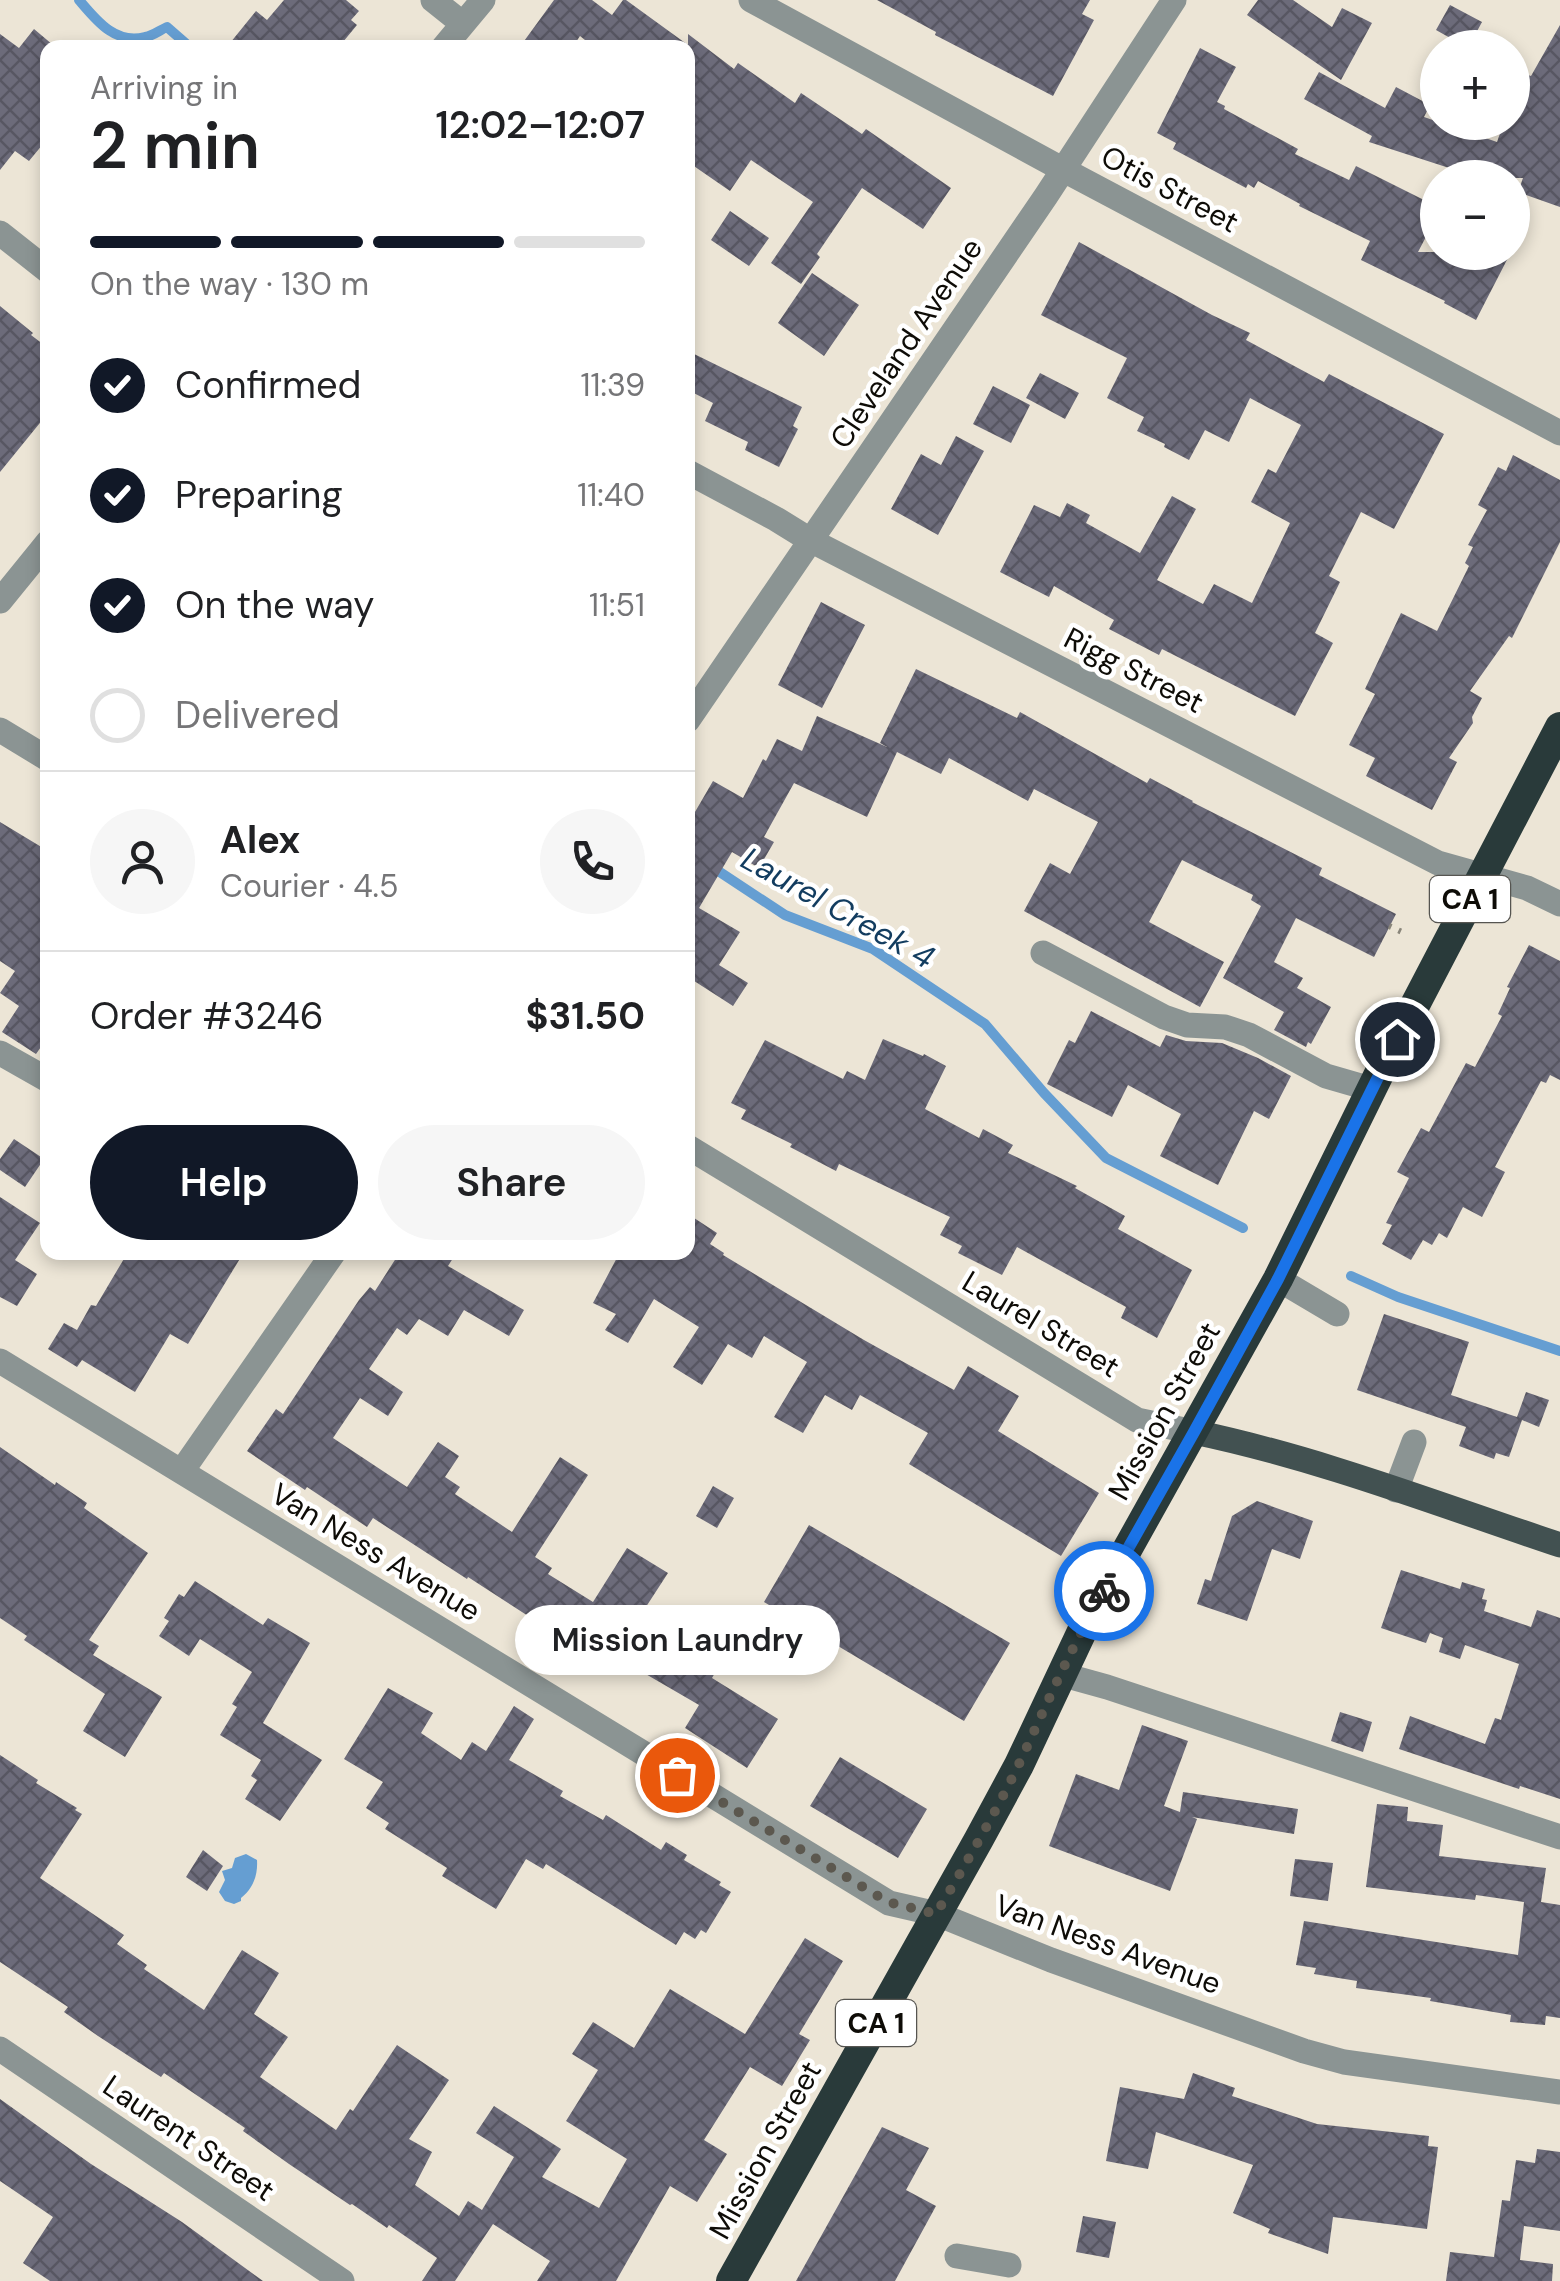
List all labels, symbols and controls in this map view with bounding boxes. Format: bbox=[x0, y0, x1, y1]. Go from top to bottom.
map controls bbox=[1420, 30, 1530, 270]
button: + bbox=[1420, 30, 1530, 140]
text: Arriving in bbox=[90, 67, 238, 109]
text: 12:02–12:07 bbox=[436, 100, 645, 150]
text: 2 min bbox=[90, 104, 260, 188]
street label: Otis Street bbox=[1095, 137, 1245, 241]
button: − bbox=[1420, 160, 1530, 270]
street label: Cleveland Avenue bbox=[821, 230, 991, 456]
text: On the way · 130 m bbox=[90, 263, 369, 305]
icon: check bbox=[90, 358, 145, 413]
text: Confirmed bbox=[175, 360, 361, 410]
text: 11:39 bbox=[580, 364, 645, 406]
icon: check bbox=[90, 468, 145, 523]
text: Preparing bbox=[175, 470, 343, 520]
text: 11:40 bbox=[577, 474, 645, 516]
icon: check bbox=[90, 578, 145, 633]
text: On the way bbox=[175, 580, 374, 630]
text: 11:51 bbox=[589, 584, 645, 626]
street label: Rigg Street bbox=[1058, 618, 1210, 722]
text: Delivered bbox=[175, 690, 340, 740]
button: person bbox=[90, 809, 195, 914]
button: phone bbox=[540, 809, 645, 914]
text: Alex bbox=[220, 815, 300, 865]
water label: Laurel Creek 4 bbox=[734, 838, 942, 978]
text: Courier · 4.5 bbox=[220, 865, 398, 907]
road number: CA 1 bbox=[1430, 876, 1510, 922]
text: Order #3246 bbox=[90, 991, 324, 1041]
text: $31.50 bbox=[526, 991, 645, 1041]
pin bbox=[1355, 997, 1440, 1082]
icon: home bbox=[1370, 1012, 1425, 1067]
button: Help bbox=[90, 1125, 358, 1240]
button: Share bbox=[378, 1125, 645, 1240]
street label: Laurel Street bbox=[955, 1262, 1127, 1386]
street label: Mission Street bbox=[1099, 1315, 1229, 1507]
street label: Van Ness Avenue bbox=[264, 1474, 488, 1630]
courier bbox=[1054, 1541, 1154, 1641]
icon: bike bbox=[1077, 1564, 1132, 1619]
callout: Mission Laundry bbox=[514, 1605, 840, 1675]
text: Mission Laundry bbox=[552, 1619, 803, 1661]
pin bbox=[635, 1733, 720, 1818]
icon: bag bbox=[650, 1748, 705, 1803]
street label: Van Ness Avenue bbox=[990, 1885, 1226, 2003]
road number: CA 1 bbox=[836, 2000, 916, 2046]
street label: Mission Street bbox=[700, 2054, 830, 2246]
street label: Laurent Street bbox=[96, 2066, 282, 2210]

